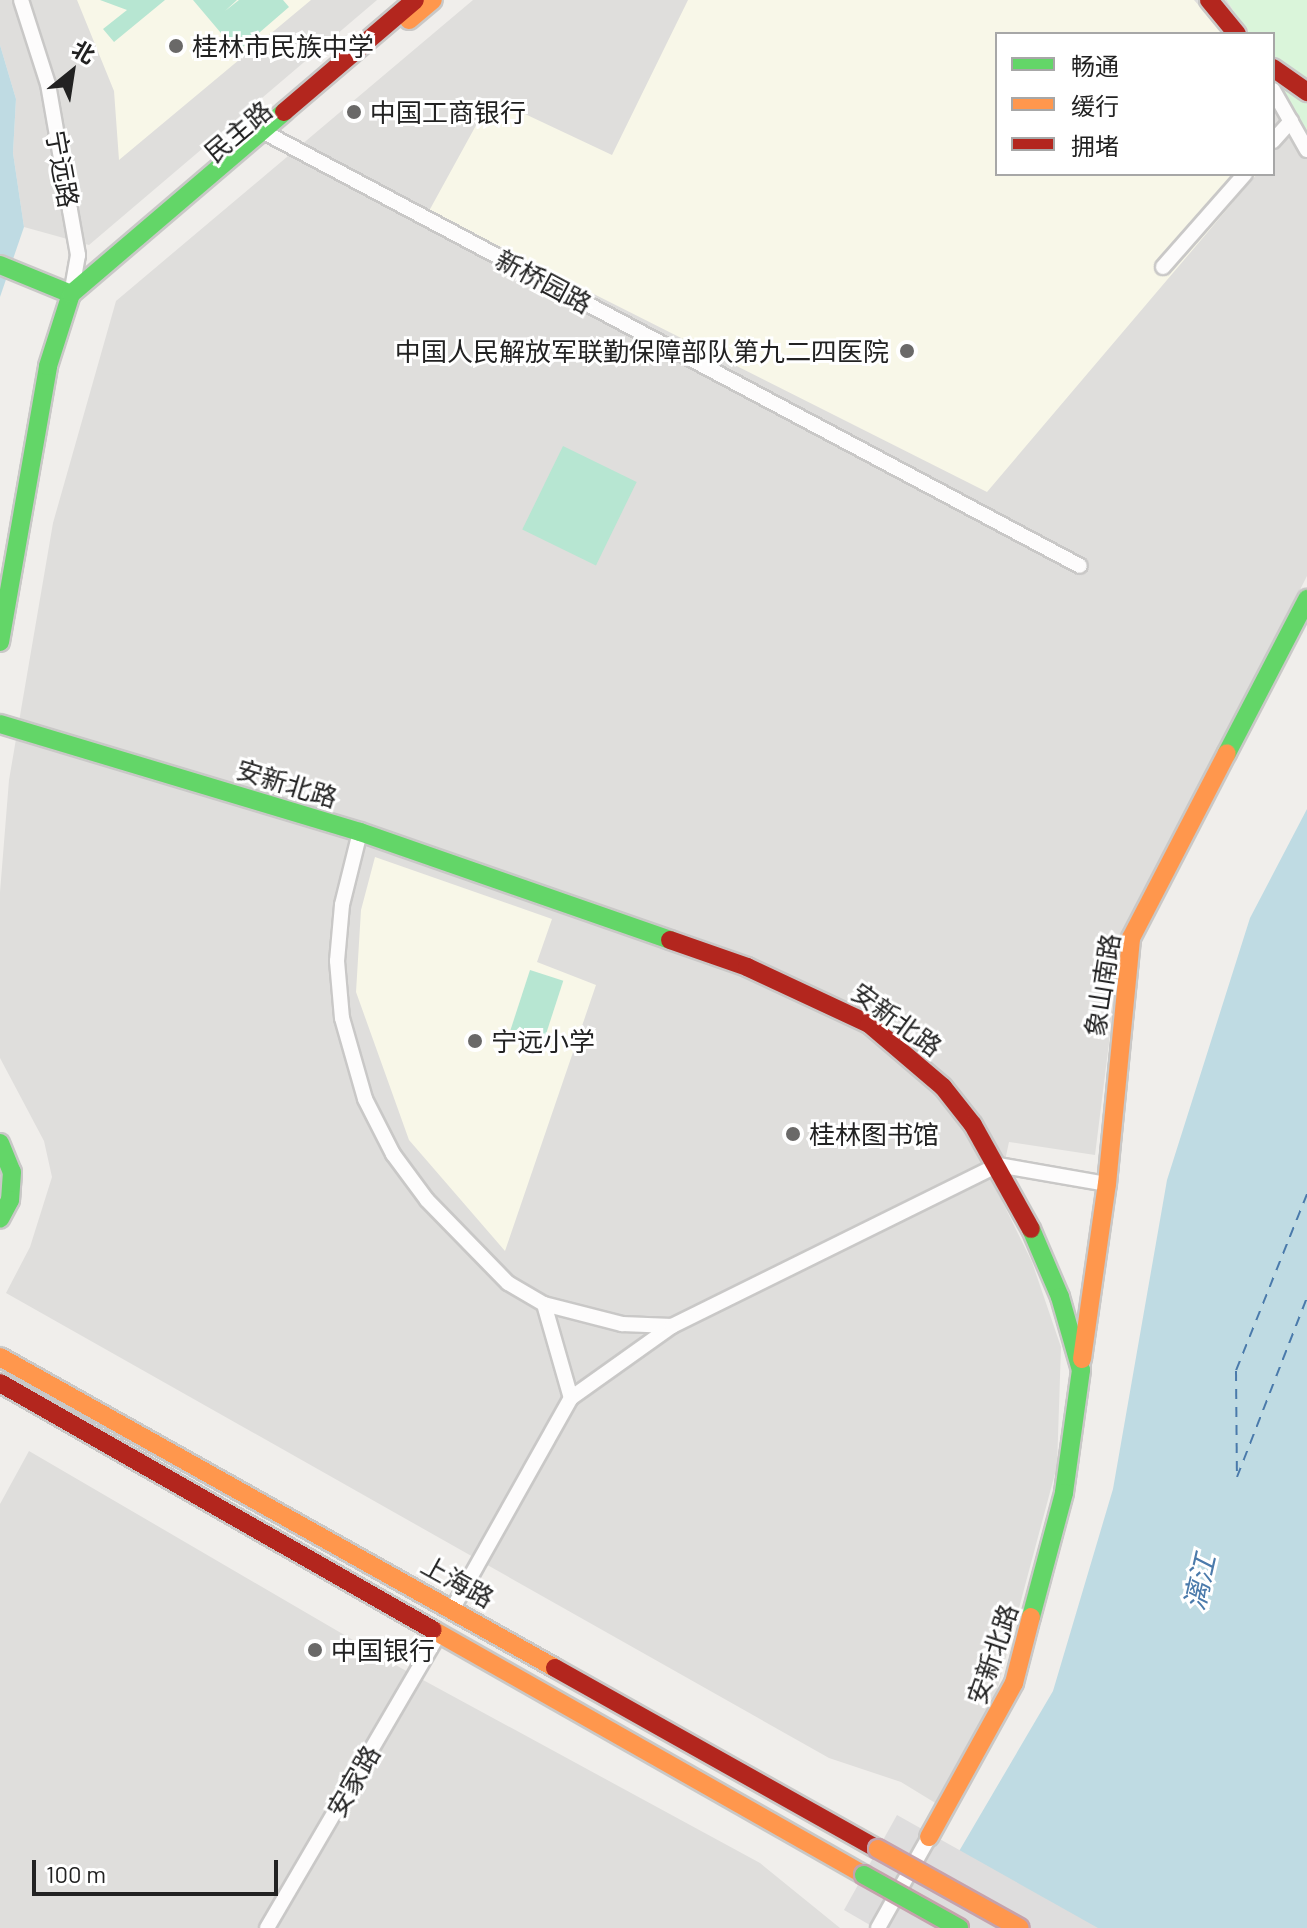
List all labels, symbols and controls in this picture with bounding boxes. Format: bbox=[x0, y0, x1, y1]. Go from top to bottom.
place label: 桂林市民族中学 bbox=[192, 30, 374, 62]
north arrow bbox=[32, 32, 112, 112]
legend bbox=[995, 32, 1275, 176]
text: 北 bbox=[68, 34, 100, 68]
marker: 桂林市民族中学 bbox=[167, 37, 185, 55]
text: 畅通 bbox=[1071, 51, 1119, 80]
text: 缓行 bbox=[1071, 91, 1119, 120]
street label: 民主路 bbox=[198, 94, 278, 168]
place label: 中国工商银行 bbox=[370, 96, 526, 128]
marker: 中国工商银行 bbox=[345, 103, 363, 121]
street label: 宁远路 bbox=[41, 128, 85, 210]
text: 拥堵 bbox=[1071, 131, 1119, 160]
street label: 新桥园路 bbox=[491, 243, 597, 319]
place label: 中国人民解放军联勤保障部队第九二四医院 bbox=[395, 335, 889, 367]
marker: 中国人民解放军联勤保障部队第九二四医院 bbox=[896, 340, 918, 362]
street label: 安新北路 bbox=[233, 753, 341, 813]
street label: 象山南路 bbox=[1078, 931, 1126, 1039]
street label: 安新北路 bbox=[846, 976, 948, 1062]
place label: 宁远小学 bbox=[491, 1025, 595, 1057]
marker: 宁远小学 bbox=[466, 1032, 484, 1050]
place label: 桂林图书馆 bbox=[809, 1118, 939, 1150]
marker: 桂林图书馆 bbox=[784, 1125, 802, 1143]
street label: 上海路 bbox=[416, 1548, 500, 1614]
water label: 漓江 bbox=[1176, 1551, 1222, 1613]
street label: 安新北路 bbox=[960, 1600, 1024, 1708]
place label: 中国银行 bbox=[331, 1634, 435, 1666]
marker: 中国银行 bbox=[306, 1641, 324, 1659]
street label: 安家路 bbox=[320, 1739, 386, 1823]
scale bar bbox=[36, 1844, 282, 1894]
text: 100 m bbox=[46, 1859, 106, 1888]

